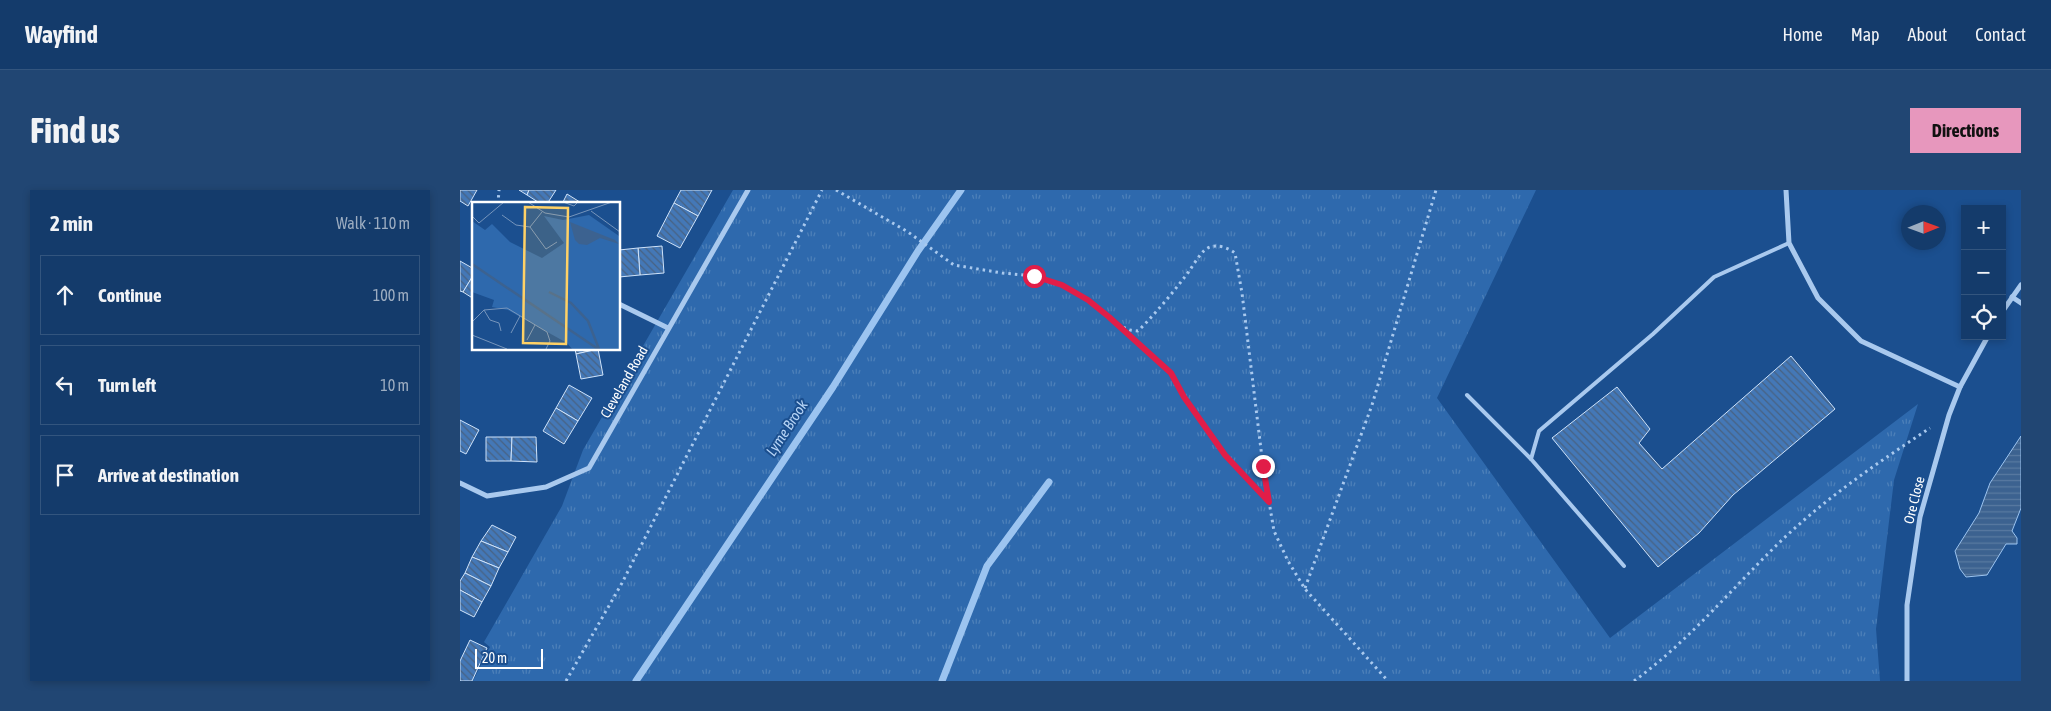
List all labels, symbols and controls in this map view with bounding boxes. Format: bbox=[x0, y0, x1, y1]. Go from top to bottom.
text: Wayfind bbox=[25, 21, 98, 48]
text: Home bbox=[1783, 24, 1823, 45]
text: Map bbox=[1851, 24, 1880, 45]
text: About bbox=[1908, 24, 1947, 45]
text: Contact bbox=[1975, 24, 2026, 45]
button: Directions bbox=[1910, 108, 2021, 153]
text: Find us bbox=[30, 110, 120, 150]
inset map bbox=[472, 202, 620, 350]
north arrow bbox=[1901, 205, 1946, 250]
map controls bbox=[1961, 205, 2006, 340]
button: + bbox=[1961, 205, 2006, 250]
text: 2 min bbox=[50, 211, 93, 235]
text: Walk · 110 m bbox=[336, 214, 410, 232]
button: − bbox=[1961, 250, 2006, 295]
route start bbox=[1023, 265, 1046, 288]
icon: ahead bbox=[51, 281, 79, 309]
text: Continue bbox=[98, 284, 162, 306]
text: 100 m bbox=[373, 286, 409, 304]
button: locate bbox=[1961, 295, 2006, 340]
street label: Cleveland Road bbox=[597, 343, 651, 421]
icon: left bbox=[51, 371, 79, 399]
text: Turn left bbox=[98, 374, 156, 396]
text: 10 m bbox=[380, 376, 409, 394]
water label: Lyme Brook bbox=[762, 396, 811, 459]
route end bbox=[1252, 455, 1275, 478]
icon: arrive bbox=[51, 461, 79, 489]
text: Arrive at destination bbox=[98, 464, 239, 486]
street label: Ore Close bbox=[1900, 475, 1928, 525]
scale bar bbox=[475, 646, 542, 669]
text: 20 m bbox=[482, 650, 507, 666]

